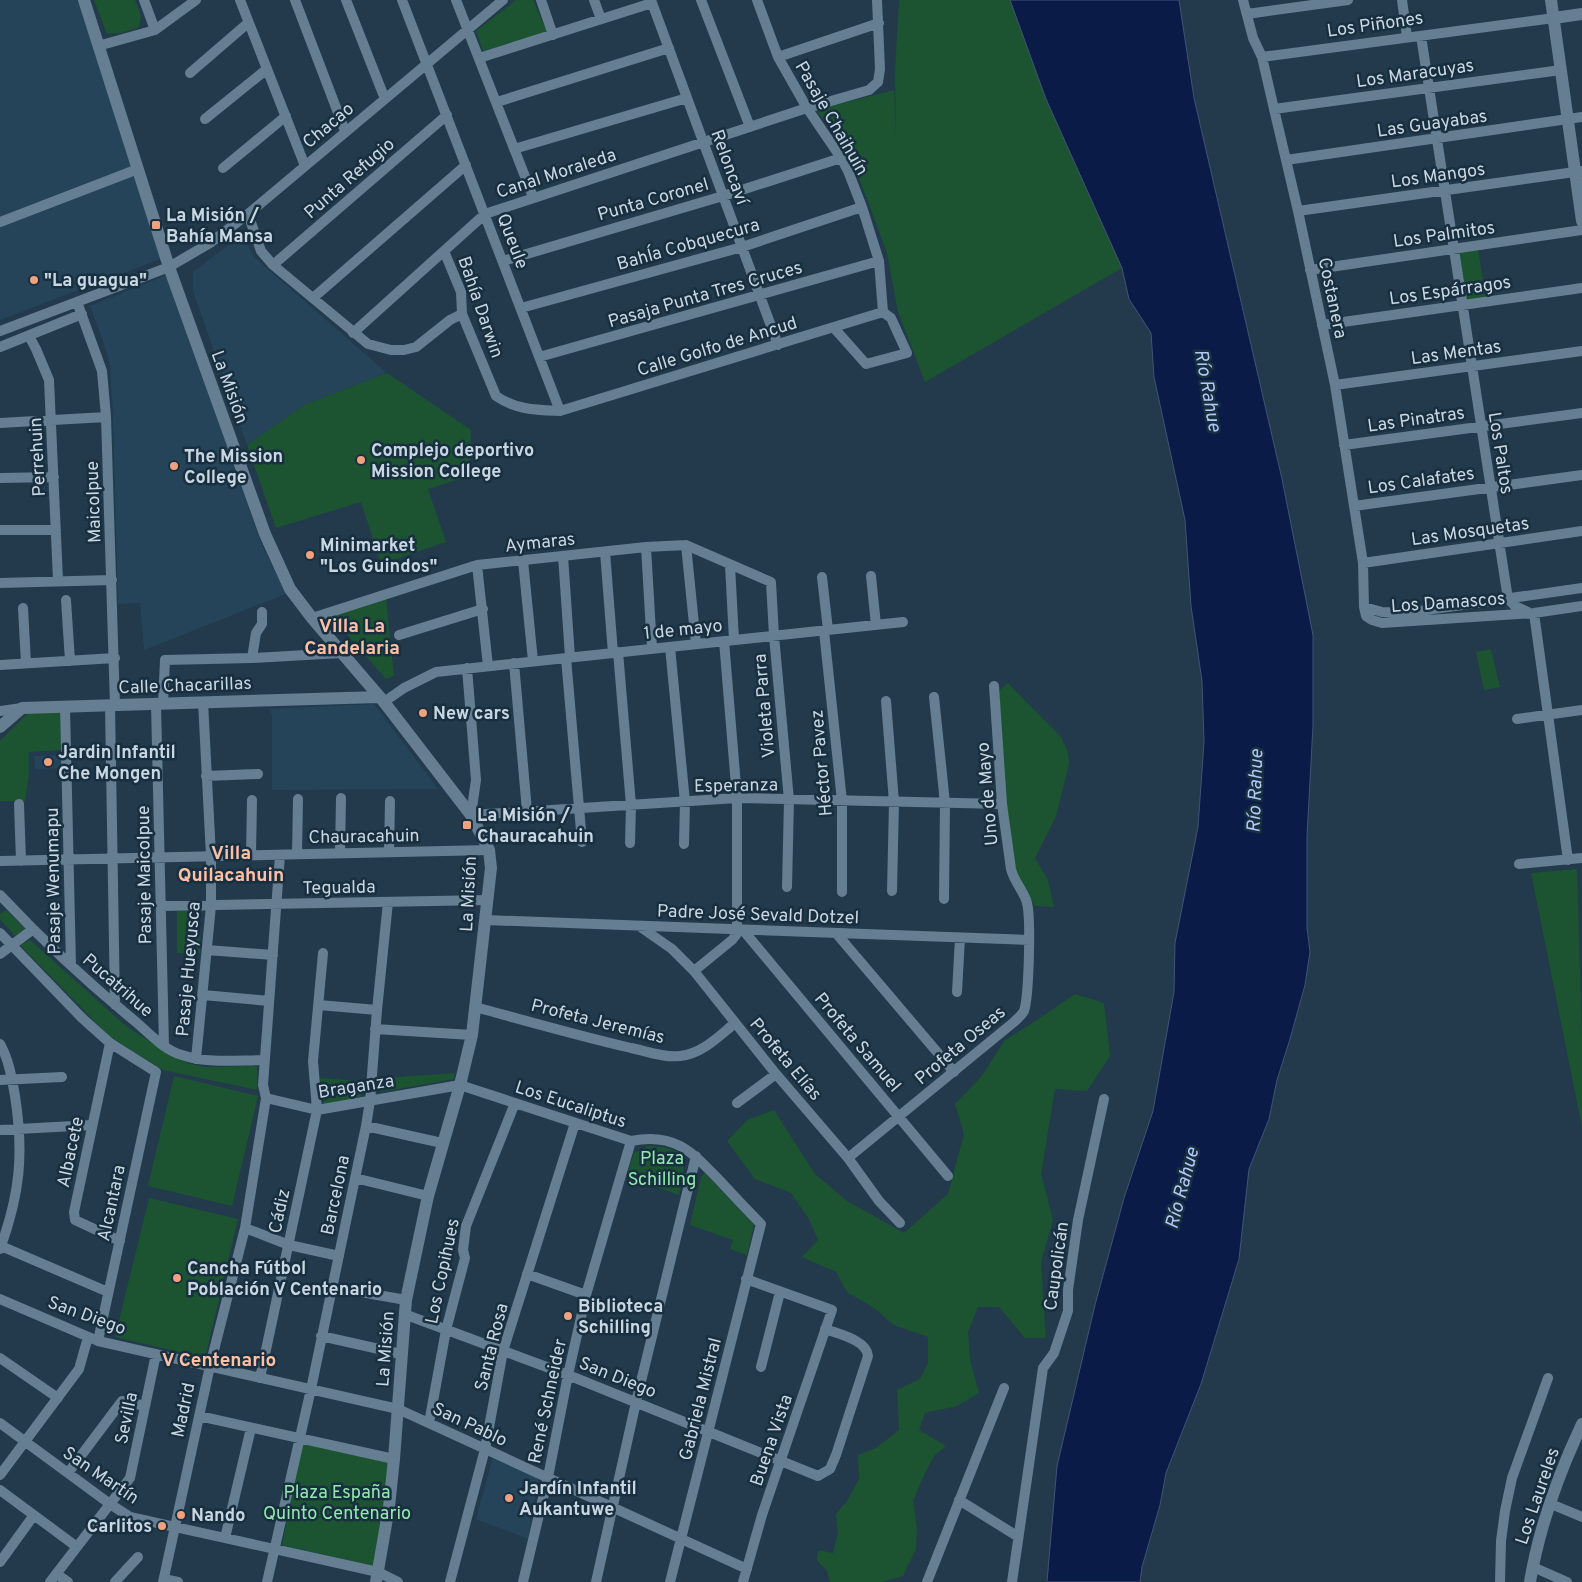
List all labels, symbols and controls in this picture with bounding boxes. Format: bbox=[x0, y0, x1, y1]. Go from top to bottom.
street label: Los Piñones bbox=[1326, 7, 1425, 44]
street label: Los Maracuyas bbox=[1355, 55, 1476, 94]
street label: Pasaje Chaihuín bbox=[789, 58, 873, 180]
street label: Chacao bbox=[299, 98, 359, 154]
street label: Las Guayabas bbox=[1376, 105, 1489, 144]
street label: Reloncaví bbox=[704, 127, 753, 210]
street label: Punta Refugio bbox=[300, 133, 400, 225]
street label: Canal Moraleda bbox=[494, 144, 619, 205]
street label: Los Mangos bbox=[1390, 158, 1487, 194]
street label: Punta Coronel bbox=[595, 174, 712, 227]
place label: La Misión / Bahía Mansa bbox=[166, 205, 273, 249]
street label: Queule bbox=[491, 211, 533, 272]
street label: BahÍa Cobquecura bbox=[614, 212, 762, 277]
street label: Los Palmitos bbox=[1392, 217, 1497, 254]
marker: La Misión / Bahía Mansa bbox=[150, 219, 162, 231]
street label: Bahía Darwin bbox=[451, 254, 508, 361]
street label: Costanera bbox=[1312, 256, 1351, 341]
street label: Pasaja Punta Tres Cruces bbox=[606, 257, 805, 334]
place label: "La guagua" bbox=[44, 270, 147, 293]
street label: Los Espárragos bbox=[1388, 272, 1513, 311]
marker: "La guagua" bbox=[28, 274, 40, 286]
street label: Calle Golfo de Ancud bbox=[635, 312, 800, 383]
street label: Las Mentas bbox=[1410, 336, 1503, 371]
water label: Río Rahue bbox=[1188, 347, 1226, 434]
street label: La Misión bbox=[205, 348, 252, 427]
street label: Las Pinatras bbox=[1366, 402, 1466, 439]
street label: Los Paltos bbox=[1482, 411, 1517, 496]
street label: Perrehuin bbox=[25, 417, 52, 497]
place label: Complejo deportivo Mission College bbox=[371, 440, 534, 484]
place label: The Mission College bbox=[184, 446, 283, 490]
marker: Complejo deportivo Mission College bbox=[355, 454, 367, 466]
marker: The Mission College bbox=[168, 460, 180, 472]
street label: Maicolpue bbox=[82, 461, 107, 543]
street label: Los Calafates bbox=[1366, 463, 1476, 500]
street label: Las Mosquetas bbox=[1410, 513, 1531, 552]
street label: Aymaras bbox=[504, 528, 576, 559]
place label: Minimarket "Los Guindos" bbox=[320, 535, 438, 579]
marker: Minimarket "Los Guindos" bbox=[304, 549, 316, 561]
street label: Los Damascos bbox=[1390, 588, 1506, 619]
district label: Villa La Candelaria bbox=[304, 615, 400, 661]
street label: 1 de mayo bbox=[643, 615, 724, 646]
street label: Violeta Parra bbox=[749, 653, 782, 759]
street label: Calle Chacarillas bbox=[118, 673, 252, 700]
place label: New cars bbox=[433, 703, 510, 726]
marker: New cars bbox=[417, 707, 429, 719]
street label: Héctor Pavez bbox=[806, 709, 839, 817]
street label: Uno de Mayo bbox=[973, 741, 1004, 847]
place label: Jardin Infantil Che Mongen bbox=[58, 742, 176, 786]
water label: Río Rahue bbox=[1243, 749, 1269, 833]
marker: Jardin Infantil Che Mongen bbox=[42, 756, 54, 768]
street label: Esperanza bbox=[694, 774, 778, 799]
street label: Pasaje Maicolpue bbox=[133, 805, 158, 945]
place label: La Misión / Chauracahuin bbox=[477, 805, 594, 849]
street label: Pasaje Wenumapu bbox=[42, 807, 67, 955]
marker: La Misión / Chauracahuin bbox=[461, 819, 473, 831]
street label: Chauracahuin bbox=[308, 825, 420, 850]
district label: Villa Quilacahuin bbox=[178, 842, 284, 888]
street label: La Misión bbox=[456, 856, 483, 933]
street label: Tegualda bbox=[302, 876, 376, 901]
street label: Padre José Sevald Dotzel bbox=[656, 900, 859, 931]
street label: Pasaje Hueyusca bbox=[172, 901, 207, 1038]
street label: Pucatrihue bbox=[77, 949, 157, 1023]
street label: Profeta Samuel bbox=[808, 988, 905, 1098]
street label: Profeta Jeremías bbox=[528, 995, 667, 1050]
street label: Profeta Oseas bbox=[911, 1001, 1011, 1091]
street label: Profeta Elías bbox=[744, 1014, 826, 1106]
street label: Braganza bbox=[316, 1070, 396, 1105]
street label: Los Eucaliptus bbox=[512, 1077, 629, 1134]
street label: Albacete bbox=[53, 1115, 90, 1190]
water label: Río Rahue bbox=[1161, 1145, 1205, 1232]
park label: Plaza Schilling bbox=[628, 1148, 696, 1192]
street label: Barcelona bbox=[317, 1153, 356, 1238]
street label: Alcantara bbox=[93, 1163, 132, 1244]
street label: Cádiz bbox=[265, 1187, 296, 1236]
street label: Los Copihues bbox=[421, 1217, 466, 1326]
street label: Caupolicán bbox=[1040, 1220, 1075, 1312]
place label: Cancha Fútbol Población V Centenario bbox=[187, 1258, 382, 1302]
marker: Cancha Fútbol Población V Centenario bbox=[171, 1272, 183, 1284]
street label: San Diego bbox=[44, 1292, 129, 1341]
place label: Biblioteca Schilling bbox=[578, 1296, 663, 1340]
street label: Santa Rosa bbox=[470, 1301, 514, 1394]
street label: La Misión bbox=[372, 1310, 401, 1388]
marker: Biblioteca Schilling bbox=[562, 1310, 574, 1322]
street label: Gabriela Mistral bbox=[675, 1336, 728, 1463]
street label: René Schneider bbox=[524, 1337, 573, 1466]
district label: V Centenario bbox=[162, 1349, 276, 1373]
street label: San Diego bbox=[575, 1352, 660, 1404]
street label: Madrid bbox=[167, 1381, 201, 1440]
street label: Sevilla bbox=[111, 1390, 144, 1446]
street label: Buena Vista bbox=[746, 1392, 799, 1489]
street label: San Pablo bbox=[428, 1398, 511, 1453]
street label: San Martín bbox=[58, 1442, 143, 1510]
street label: Los Laureles bbox=[1511, 1445, 1566, 1548]
place label: Jardín Infantil Aukantuwe bbox=[519, 1478, 637, 1522]
park label: Plaza España Quinto Centenario bbox=[263, 1482, 411, 1526]
marker: Jardín Infantil Aukantuwe bbox=[503, 1492, 515, 1504]
place label: Nando bbox=[191, 1505, 245, 1528]
marker: Nando bbox=[175, 1509, 187, 1521]
place label: Carlitos bbox=[87, 1516, 152, 1539]
marker: Carlitos bbox=[156, 1520, 168, 1532]

